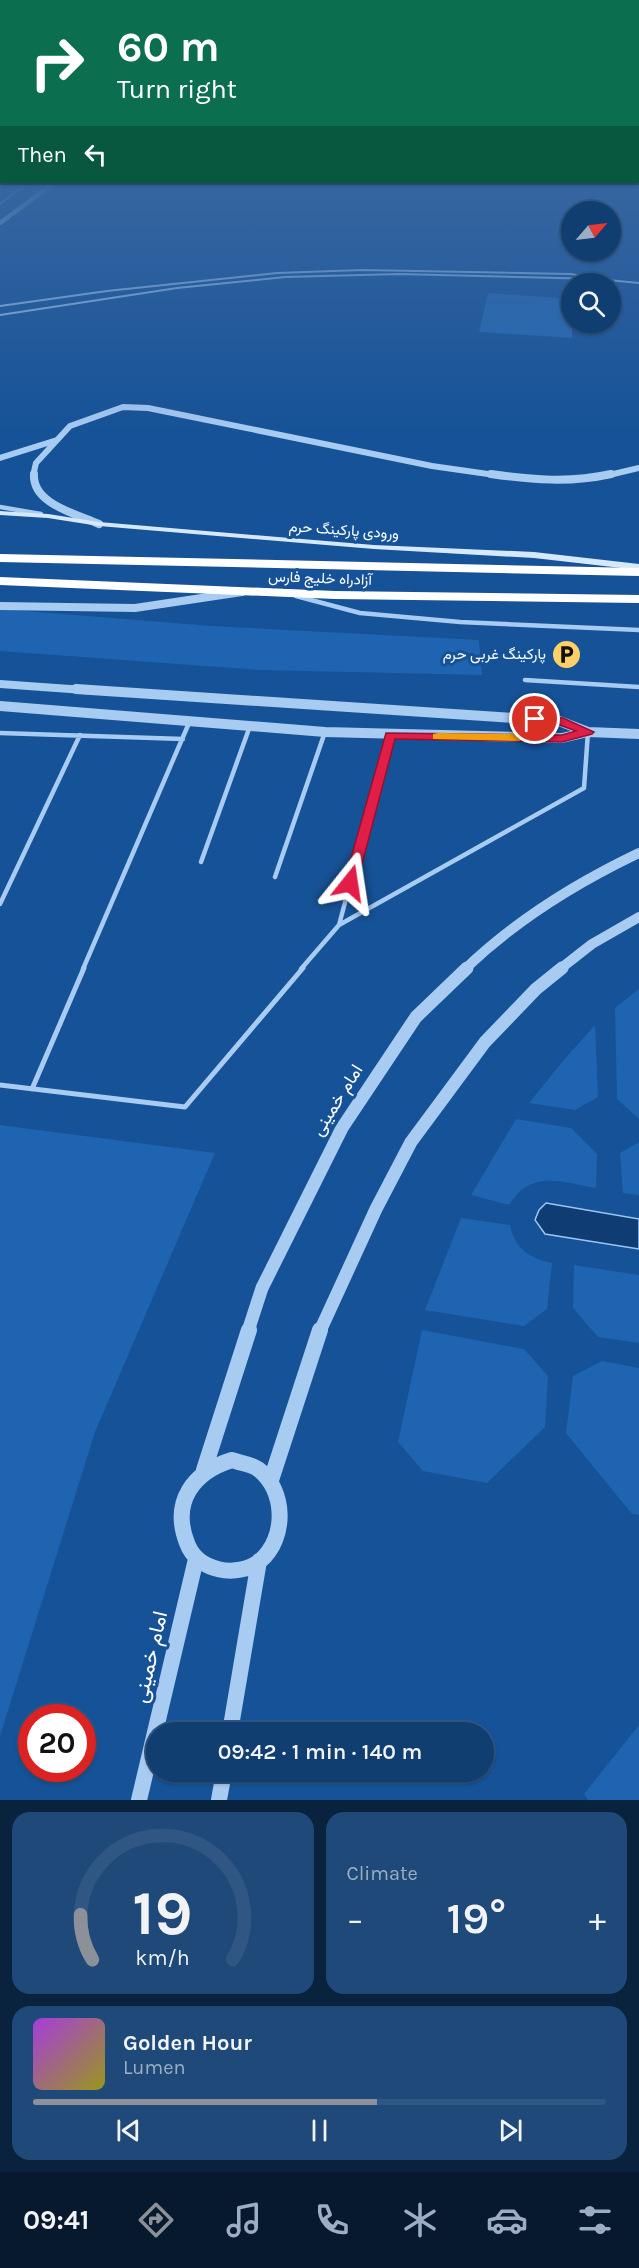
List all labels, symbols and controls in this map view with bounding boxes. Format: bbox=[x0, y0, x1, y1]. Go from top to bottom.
text: 60 m bbox=[117, 22, 220, 72]
icon: right bbox=[18, 24, 96, 102]
text: Turn right bbox=[117, 73, 237, 105]
icon: left bbox=[79, 138, 112, 171]
text: Then bbox=[18, 142, 67, 168]
north arrow bbox=[561, 201, 621, 261]
map controls bbox=[561, 201, 621, 333]
button: search bbox=[561, 273, 621, 333]
street label: ورودی پارکینگ حرم bbox=[288, 517, 400, 544]
street label: آزادراه خلیج فارس bbox=[268, 567, 374, 591]
parking icon: پارکینگ غربی حرم bbox=[551, 638, 583, 670]
place label: پارکینگ غربی حرم bbox=[443, 645, 546, 664]
pin bbox=[509, 693, 560, 744]
icon: arrive bbox=[518, 702, 551, 735]
position arrow bbox=[318, 851, 382, 915]
street label: امام خمینی bbox=[306, 1060, 368, 1140]
street label: امام خمینی bbox=[128, 1609, 174, 1706]
speed limit sign: 20 bbox=[18, 1704, 96, 1782]
text: 09:42 · 1 min · 140 m bbox=[218, 1739, 422, 1765]
text: Climate bbox=[347, 1862, 418, 1885]
text: 19 bbox=[133, 1877, 193, 1950]
text: 19° bbox=[446, 1892, 506, 1944]
text: − bbox=[347, 1900, 364, 1938]
text: + bbox=[589, 1900, 606, 1938]
text: km/h bbox=[136, 1945, 190, 1970]
text: Golden Hour bbox=[123, 2030, 252, 2056]
text: Lumen bbox=[123, 2056, 186, 2079]
icon: previous bbox=[112, 2114, 145, 2147]
icon: pause bbox=[303, 2114, 336, 2147]
icon: next bbox=[494, 2114, 527, 2147]
icon: directions bbox=[135, 2199, 177, 2241]
icon: music bbox=[223, 2199, 265, 2241]
icon: phone bbox=[311, 2199, 353, 2241]
icon: climate bbox=[399, 2199, 441, 2241]
icon: car bbox=[486, 2199, 528, 2241]
icon: filters bbox=[574, 2199, 616, 2241]
text: 09:41 bbox=[23, 2204, 89, 2236]

